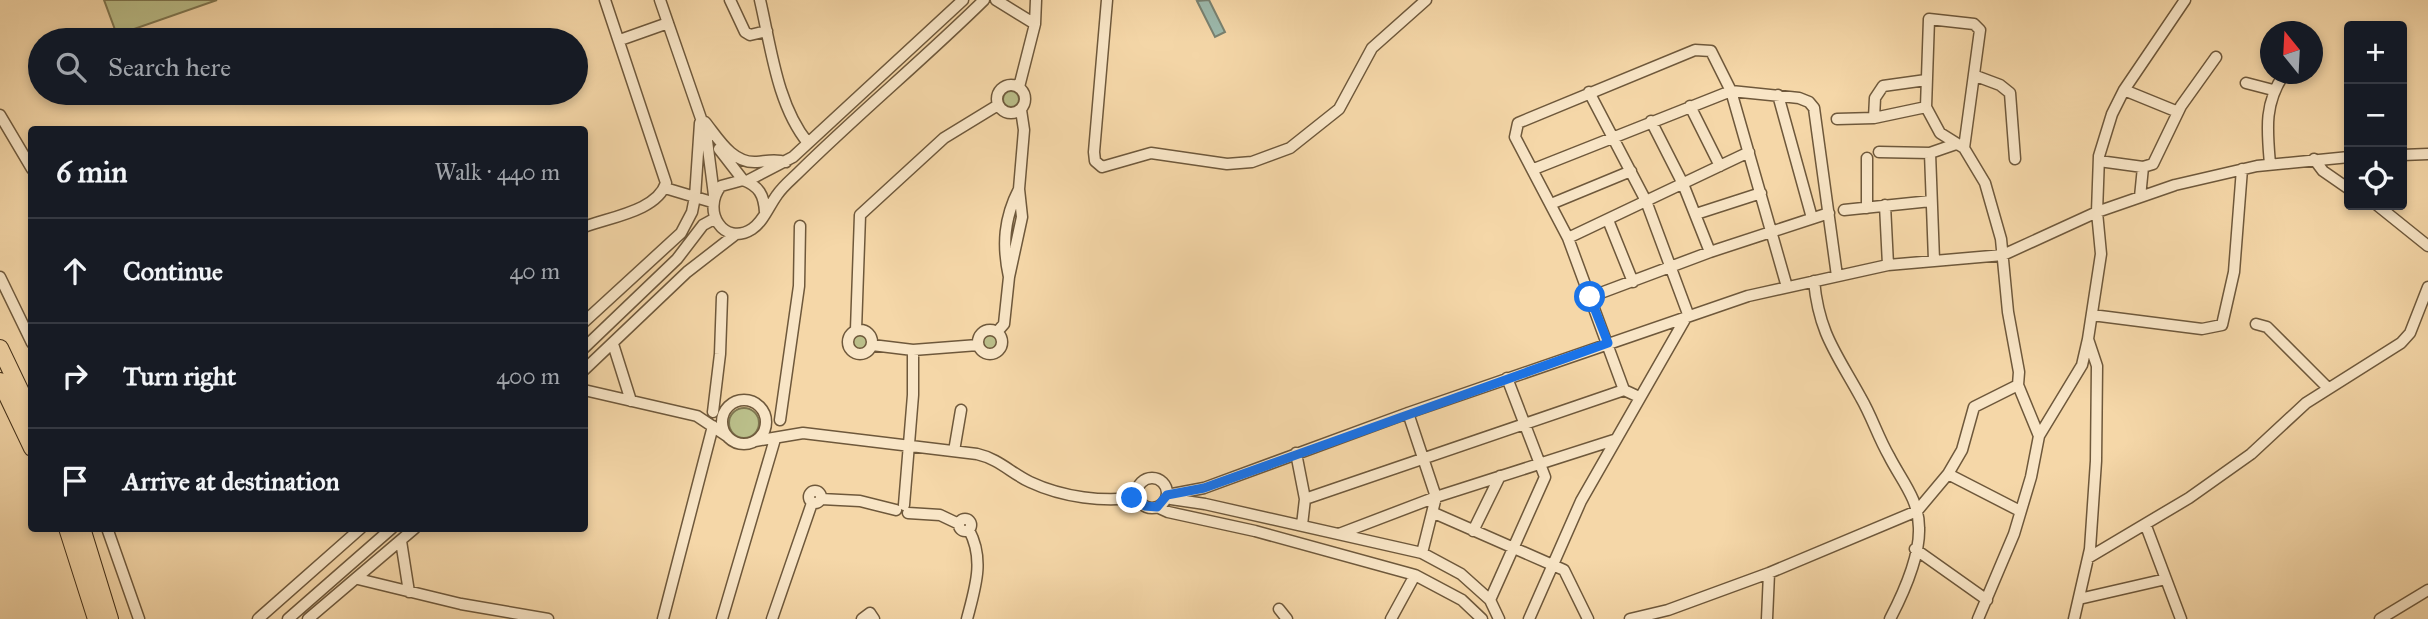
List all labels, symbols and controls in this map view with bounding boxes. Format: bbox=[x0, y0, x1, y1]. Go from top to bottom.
north arrow bbox=[2260, 21, 2323, 84]
map controls bbox=[2344, 21, 2407, 210]
button: + bbox=[2344, 21, 2407, 84]
search box bbox=[28, 28, 588, 105]
icon: search bbox=[52, 48, 90, 86]
text: Search here bbox=[108, 51, 231, 83]
button: − bbox=[2344, 84, 2407, 147]
button: locate bbox=[2344, 147, 2407, 210]
text: 6 min bbox=[56, 154, 128, 190]
text: Walk · 440 m bbox=[434, 158, 560, 186]
icon: ahead bbox=[56, 252, 94, 290]
text: Continue bbox=[123, 255, 223, 287]
text: 40 m bbox=[510, 257, 560, 285]
route start bbox=[1574, 281, 1605, 312]
icon: right bbox=[56, 357, 94, 395]
text: Turn right bbox=[123, 360, 236, 392]
text: 400 m bbox=[496, 362, 560, 390]
icon: arrive bbox=[56, 462, 94, 500]
text: Arrive at destination bbox=[123, 465, 340, 497]
route end bbox=[1116, 482, 1147, 513]

